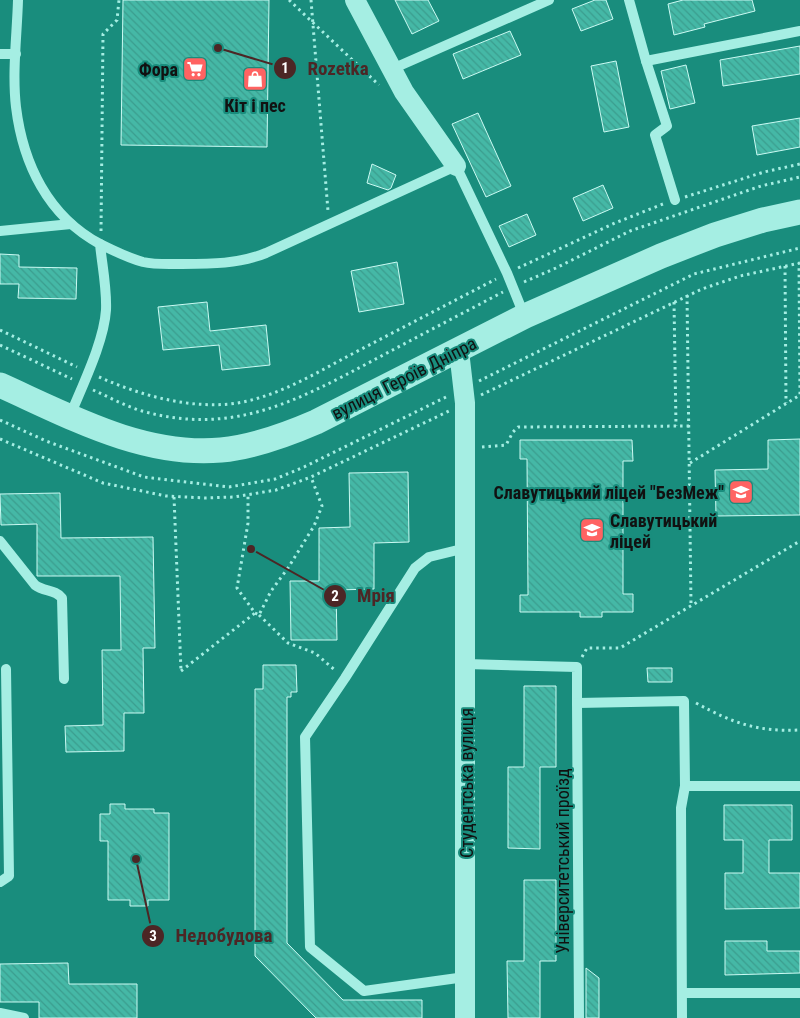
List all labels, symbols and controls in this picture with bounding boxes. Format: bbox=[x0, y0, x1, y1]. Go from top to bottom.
callout: Rozetka bbox=[272, 51, 378, 85]
supermarket icon: Фора bbox=[182, 56, 208, 82]
text: Rozetka bbox=[307, 57, 369, 80]
place label: Фора bbox=[139, 59, 178, 80]
text: 1 bbox=[281, 59, 289, 77]
shop icon: Кіт і пес bbox=[242, 66, 268, 92]
place label: Кіт і пес bbox=[224, 95, 286, 116]
street label: вулиця Героїв Дніпра bbox=[328, 332, 480, 424]
school or university icon: Славутицький ліцей "БезМеж" bbox=[728, 479, 754, 505]
place label: Славутицький ліцей "БезМеж" bbox=[494, 482, 724, 503]
place label: Славутицький ліцей bbox=[610, 510, 717, 552]
school or university icon: Славутицький ліцей bbox=[579, 517, 605, 543]
callout: Мрiя bbox=[322, 579, 405, 613]
text: Мрiя bbox=[357, 584, 395, 607]
text: 2 bbox=[331, 587, 339, 605]
street label: Студентська вулиця bbox=[456, 708, 477, 858]
street label: Університетський проїзд bbox=[552, 768, 573, 954]
callout: Недобудова bbox=[140, 919, 282, 953]
text: Недобудова bbox=[176, 924, 273, 947]
text: 3 bbox=[149, 927, 157, 945]

